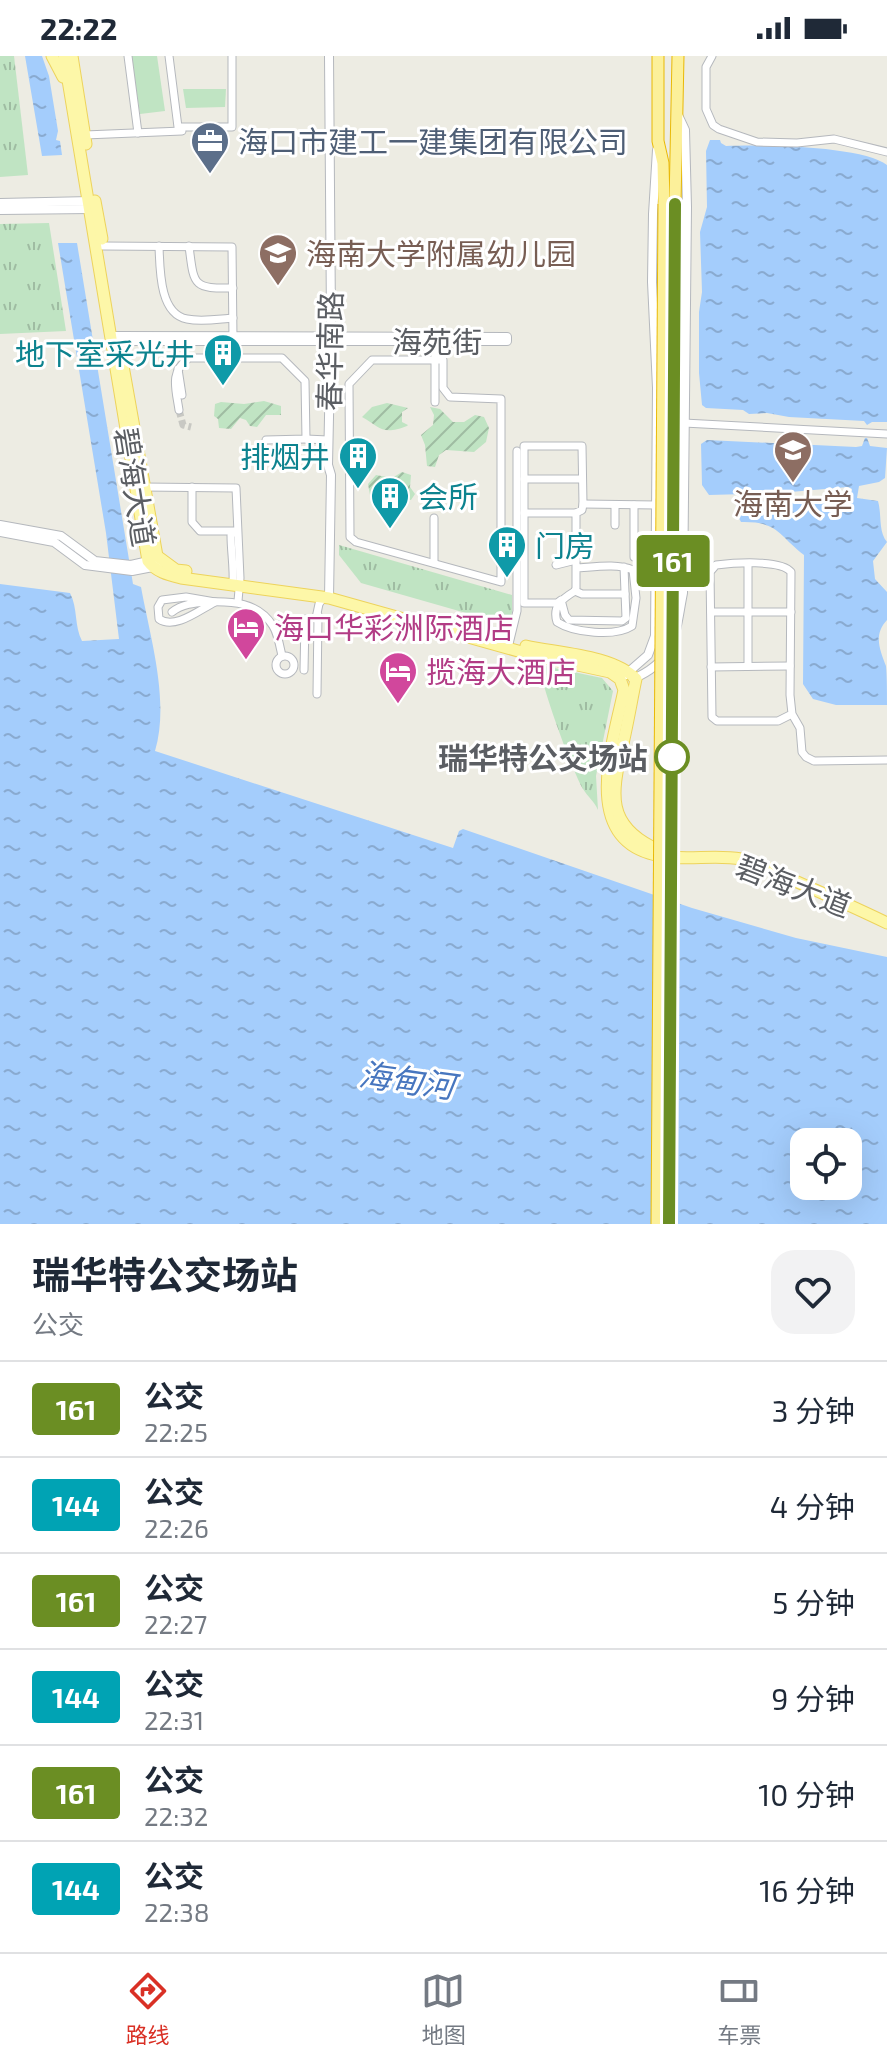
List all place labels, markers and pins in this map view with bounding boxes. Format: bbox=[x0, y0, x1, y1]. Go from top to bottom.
office icon: 海口市建工一建集团有限公司 bbox=[189, 120, 231, 175]
place label: 海口市建工一建集团有限公司 bbox=[238, 123, 628, 159]
school or university icon: 海南大学附属幼儿园 bbox=[257, 232, 299, 287]
place label: 海南大学附属幼儿园 bbox=[306, 235, 576, 271]
building icon: 地下室采光井 bbox=[202, 332, 244, 387]
place label: 地下室采光井 bbox=[15, 335, 195, 371]
school or university icon: 海南大学 bbox=[772, 429, 814, 484]
building icon: 排烟井 bbox=[337, 435, 379, 490]
place label: 排烟井 bbox=[240, 438, 330, 474]
building icon: 会所 bbox=[369, 475, 411, 530]
place label: 会所 bbox=[418, 478, 478, 514]
place label: 海南大学 bbox=[733, 485, 853, 521]
building icon: 门房 bbox=[486, 524, 528, 579]
place label: 门房 bbox=[535, 527, 595, 563]
hotel icon: 海口华彩洲际酒店 bbox=[225, 606, 267, 661]
place label: 海口华彩洲际酒店 bbox=[274, 609, 514, 645]
hotel icon: 揽海大酒店 bbox=[377, 650, 419, 705]
place label: 揽海大酒店 bbox=[426, 653, 576, 689]
place label: 瑞华特公交场站 bbox=[438, 739, 648, 775]
marker: 瑞华特公交场站 bbox=[655, 740, 689, 774]

